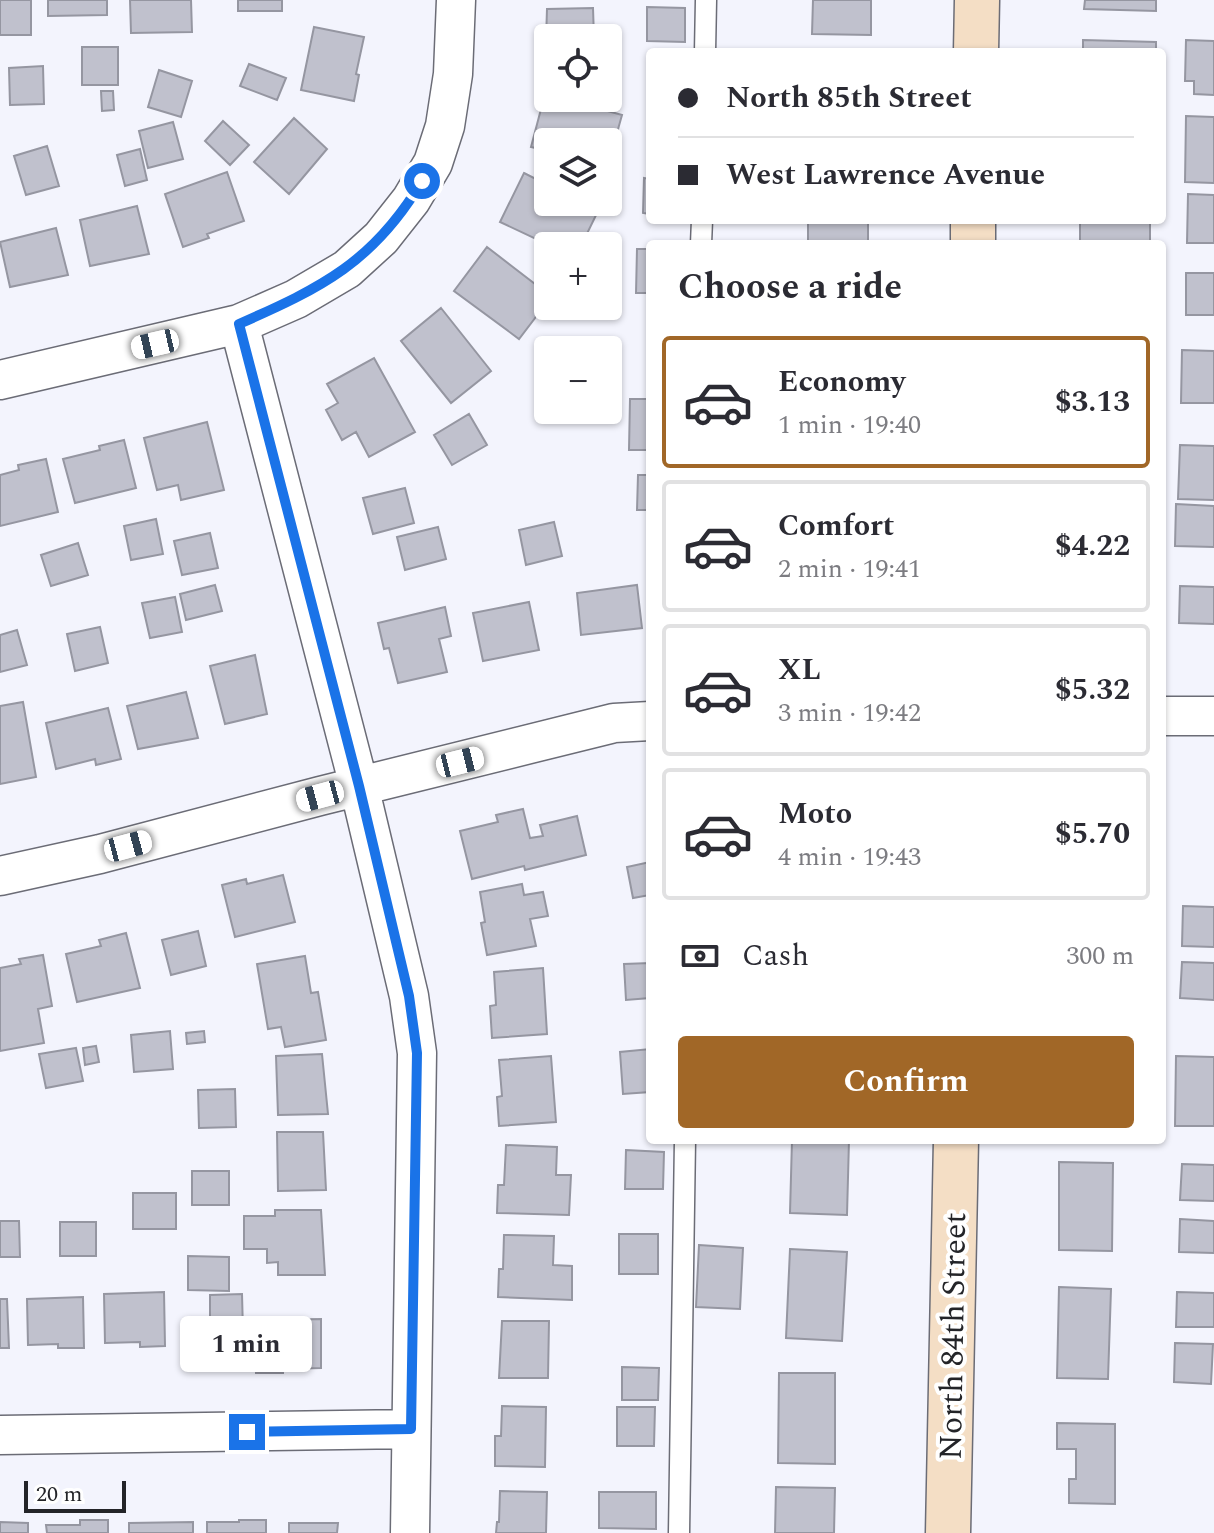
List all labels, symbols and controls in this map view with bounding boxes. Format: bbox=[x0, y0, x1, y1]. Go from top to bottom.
map controls bbox=[534, 24, 622, 424]
button: locate bbox=[534, 24, 622, 112]
text: North 85th Street bbox=[726, 75, 972, 121]
button: layers bbox=[534, 128, 622, 216]
text: West Lawrence Avenue bbox=[726, 152, 1045, 198]
route start bbox=[404, 163, 440, 199]
button: + bbox=[534, 232, 622, 320]
text: Choose a ride bbox=[678, 260, 902, 315]
car bbox=[129, 327, 181, 361]
button: − bbox=[534, 336, 622, 424]
text: Economy bbox=[778, 359, 905, 405]
icon: car bbox=[682, 366, 754, 438]
text: $3.13 bbox=[1055, 379, 1130, 425]
text: 1 min · 19:40 bbox=[778, 405, 921, 445]
text: Comfort bbox=[778, 503, 894, 549]
icon: car bbox=[682, 510, 754, 582]
text: $4.22 bbox=[1055, 523, 1130, 569]
text: 2 min · 19:41 bbox=[778, 549, 921, 589]
text: XL bbox=[778, 647, 821, 693]
icon: car bbox=[682, 654, 754, 726]
text: $5.32 bbox=[1055, 667, 1130, 713]
text: 3 min · 19:42 bbox=[778, 693, 921, 733]
car bbox=[434, 745, 486, 779]
car bbox=[294, 778, 346, 814]
text: Moto bbox=[778, 791, 852, 837]
icon: car bbox=[682, 798, 754, 870]
text: $5.70 bbox=[1055, 811, 1130, 857]
car bbox=[102, 828, 154, 864]
text: 4 min · 19:43 bbox=[778, 837, 921, 877]
text: Cash bbox=[742, 933, 809, 979]
icon: cash bbox=[678, 934, 722, 978]
text: 300 m bbox=[1066, 936, 1134, 976]
button: Confirm bbox=[678, 1036, 1134, 1128]
street label: North 84th Street bbox=[927, 1212, 980, 1460]
callout: 1 min bbox=[181, 1316, 313, 1372]
text: 1 min bbox=[211, 1324, 281, 1364]
route end bbox=[229, 1414, 265, 1450]
scale bar bbox=[24, 1477, 126, 1513]
text: 20 m bbox=[36, 1478, 82, 1511]

